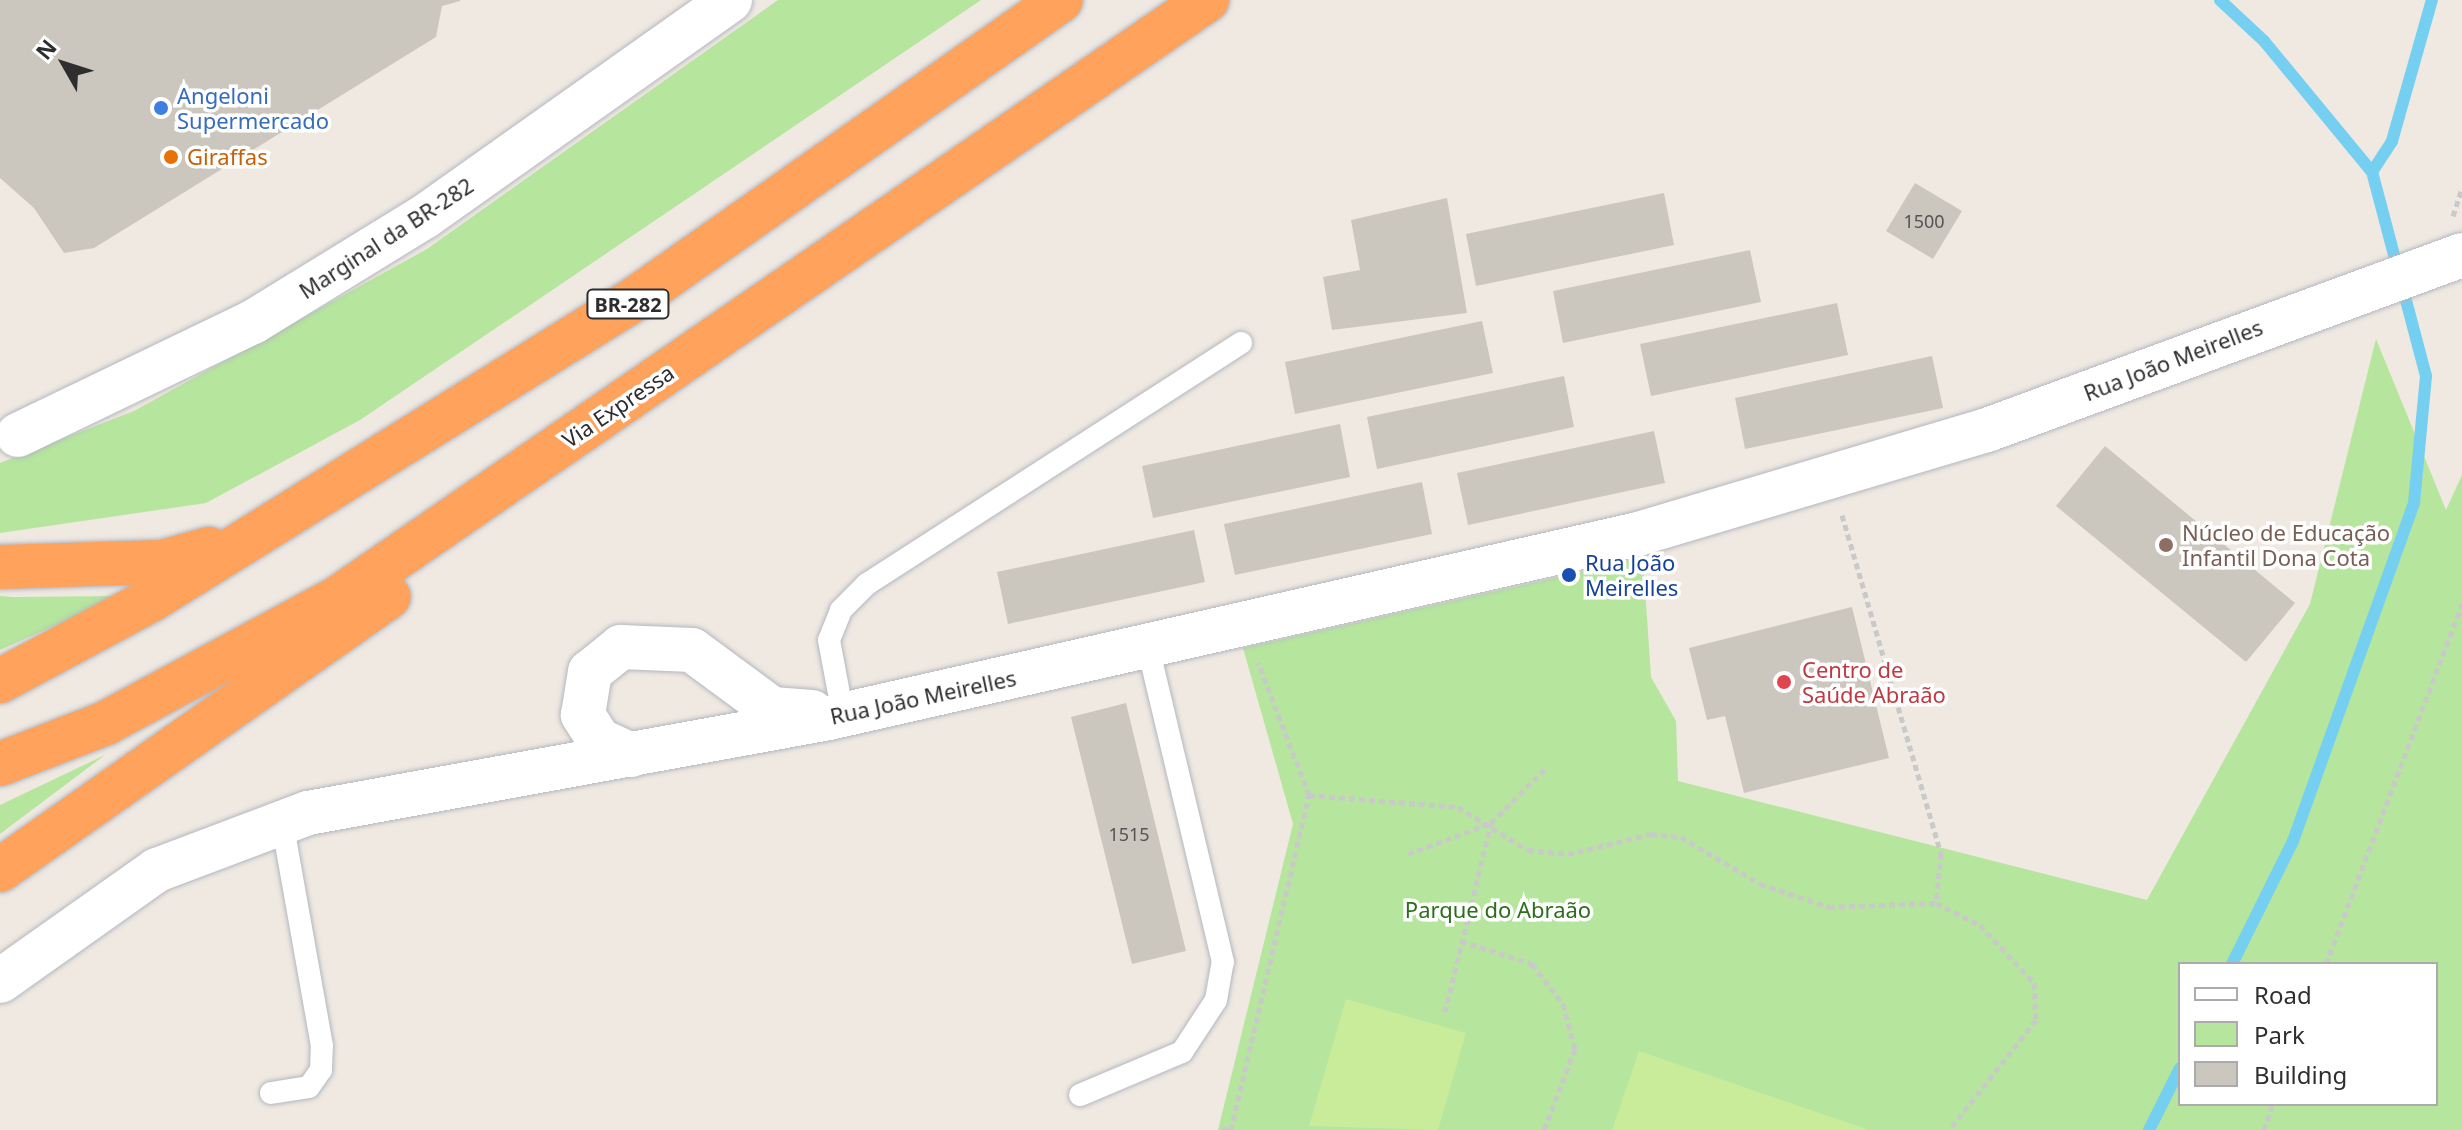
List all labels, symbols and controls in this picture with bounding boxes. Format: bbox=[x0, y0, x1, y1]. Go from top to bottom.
north arrow bbox=[24, 24, 104, 104]
text: N bbox=[28, 33, 63, 65]
place label: Angeloni Supermercado bbox=[177, 82, 329, 134]
marker: Angeloni Supermercado bbox=[152, 99, 170, 117]
place label: Giraffas bbox=[187, 144, 268, 170]
marker: Giraffas bbox=[162, 148, 180, 166]
street label: Marginal da BR-282 bbox=[294, 172, 478, 304]
house number: 1500 bbox=[1903, 210, 1945, 232]
road number: BR-282 bbox=[586, 288, 670, 320]
street label: Rua João Meirelles bbox=[2080, 314, 2266, 406]
street label: Via Expressa bbox=[557, 359, 679, 453]
place label: Núcleo de Educação Infantil Dona Cota bbox=[2182, 519, 2390, 570]
marker: Núcleo de Educação Infantil Dona Cota bbox=[2157, 536, 2175, 554]
place label: Rua João Meirelles bbox=[1585, 549, 1678, 600]
marker: Rua João Meirelles bbox=[1560, 566, 1578, 584]
place label: Centro de Saúde Abraão bbox=[1802, 656, 1946, 708]
street label: Rua João Meirelles bbox=[828, 664, 1018, 730]
marker: Centro de Saúde Abraão bbox=[1773, 671, 1795, 693]
house number: 1515 bbox=[1108, 823, 1150, 845]
park label: Parque do Abraão bbox=[1405, 897, 1591, 923]
legend bbox=[2178, 962, 2438, 1106]
text: Road bbox=[2254, 978, 2312, 1011]
text: Park bbox=[2254, 1018, 2305, 1051]
text: Building bbox=[2254, 1058, 2347, 1091]

